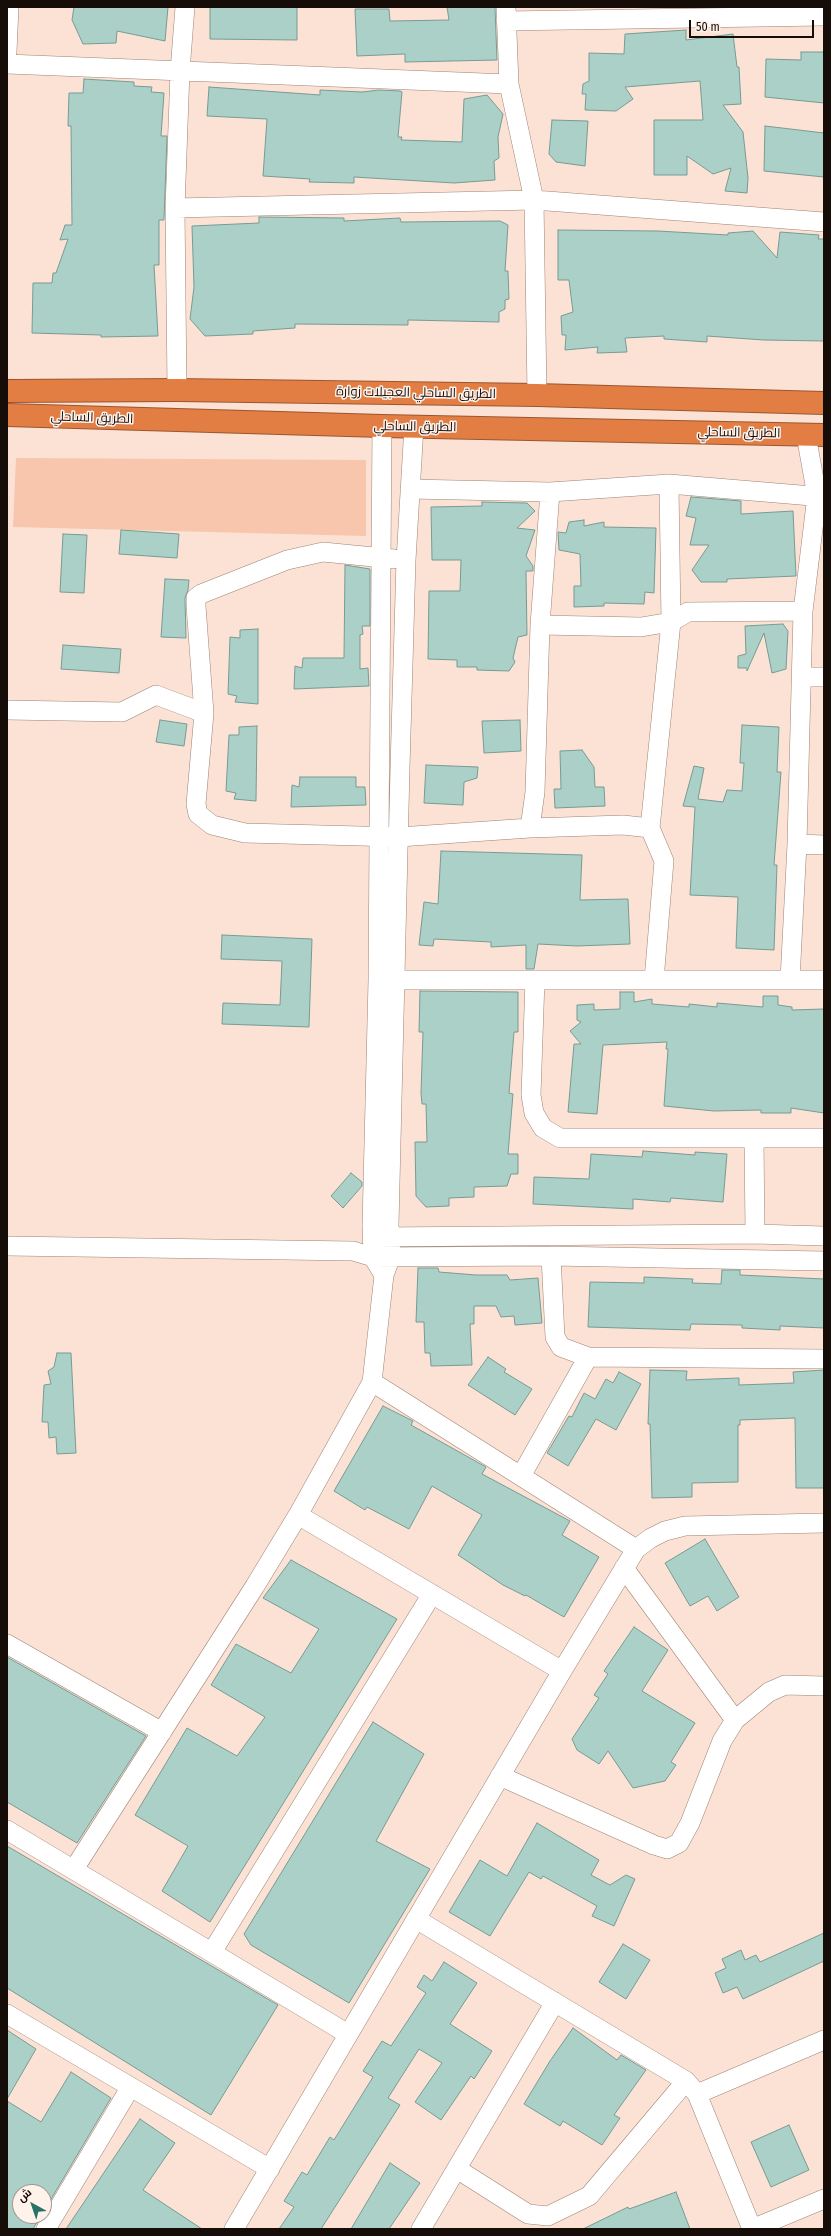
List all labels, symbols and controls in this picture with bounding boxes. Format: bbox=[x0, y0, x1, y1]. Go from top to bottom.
scale bar bbox=[691, 12, 816, 38]
text: 50 m bbox=[696, 20, 720, 34]
street label: الطريق الساحلي العجيلات زوارة bbox=[336, 384, 496, 402]
street label: الطريق الساحلي bbox=[50, 409, 134, 427]
street label: الطريق الساحلي bbox=[373, 418, 457, 436]
street label: الطريق الساحلي bbox=[697, 424, 781, 442]
north arrow bbox=[12, 2184, 52, 2224]
text: ش bbox=[15, 2186, 34, 2205]

